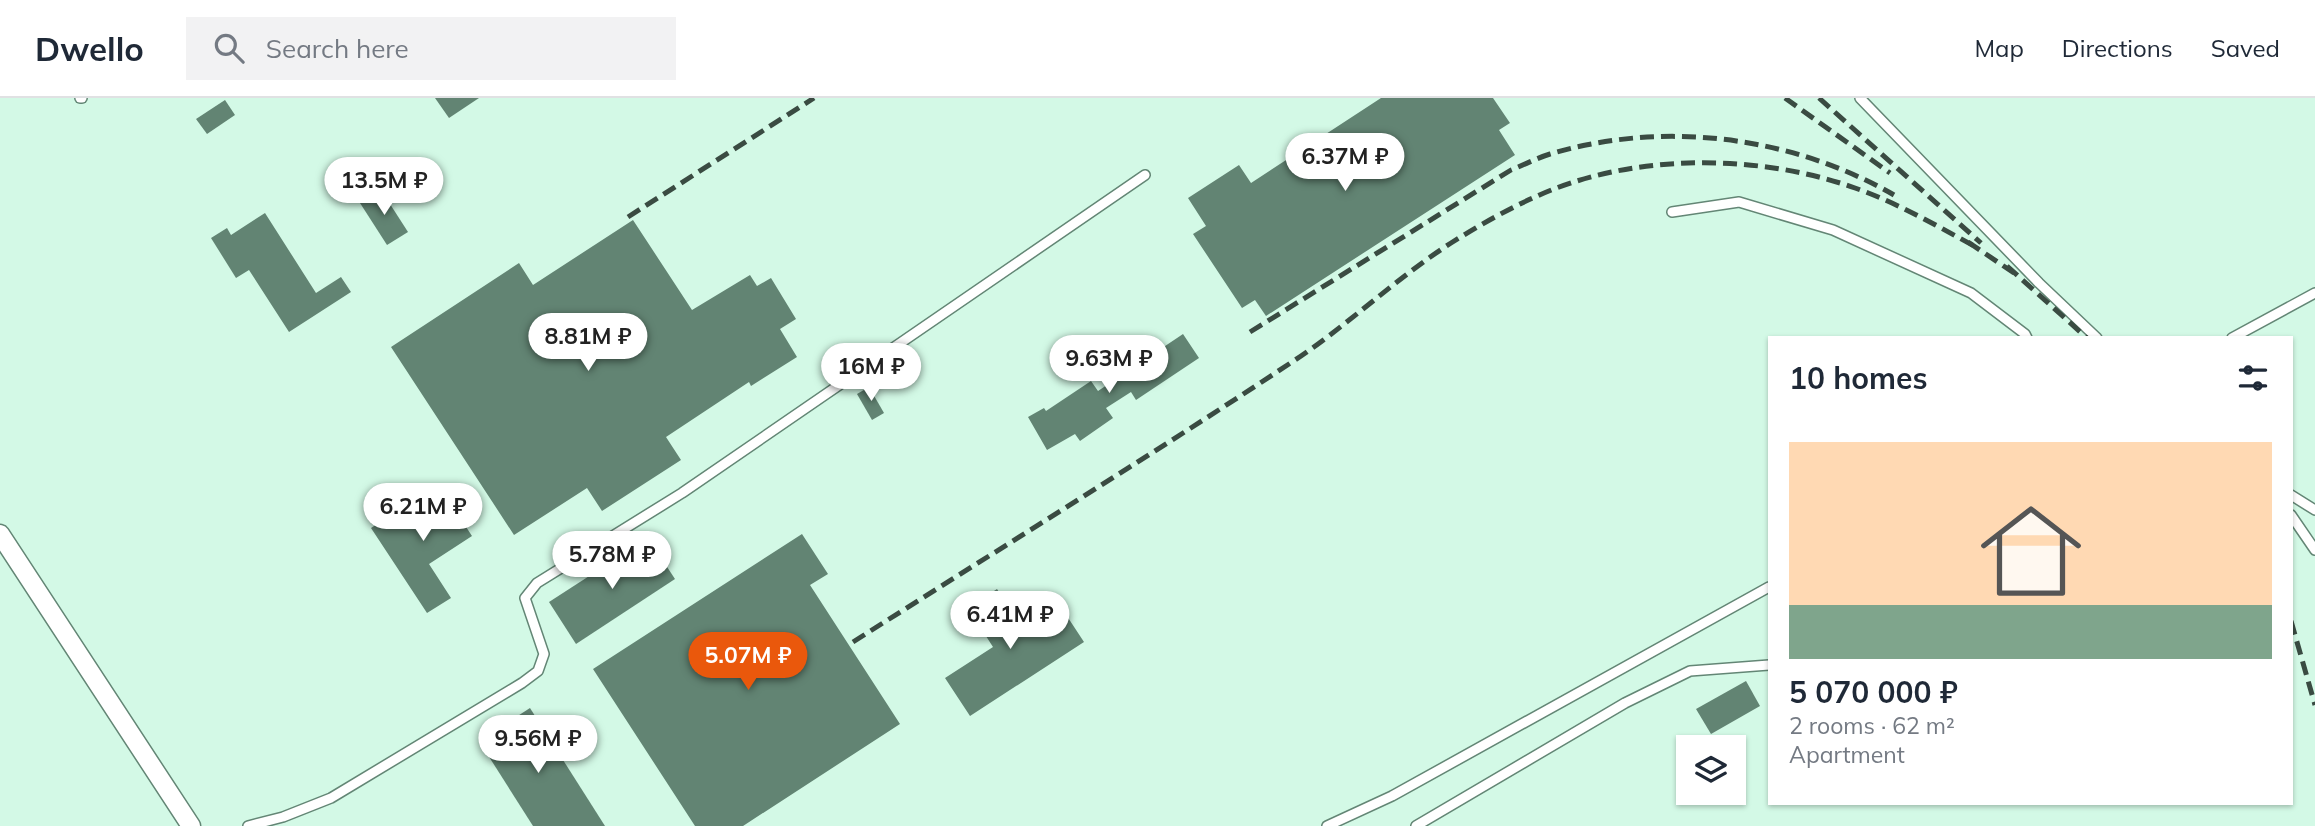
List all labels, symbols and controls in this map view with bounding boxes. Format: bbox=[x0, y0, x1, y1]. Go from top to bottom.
search box bbox=[186, 17, 676, 80]
text: Dwello bbox=[35, 28, 144, 69]
icon: search bbox=[210, 29, 248, 67]
text: Search here bbox=[266, 32, 409, 65]
text: Map bbox=[1974, 33, 2024, 63]
text: Directions bbox=[2062, 33, 2173, 63]
text: Saved bbox=[2211, 33, 2280, 63]
pin: 6.37M ₽ bbox=[1280, 134, 1410, 193]
text: 6.37M ₽ bbox=[1301, 141, 1389, 170]
pin: 13.5M ₽ bbox=[319, 158, 449, 217]
text: 13.5M ₽ bbox=[340, 165, 428, 194]
pin: 8.81M ₽ bbox=[523, 314, 653, 373]
text: 8.81M ₽ bbox=[544, 321, 632, 350]
pin: 9.63M ₽ bbox=[1044, 336, 1174, 395]
text: 9.63M ₽ bbox=[1065, 343, 1153, 372]
pin: 16M ₽ bbox=[822, 344, 920, 403]
text: 16M ₽ bbox=[837, 351, 905, 380]
text: 10 homes bbox=[1789, 359, 1928, 397]
icon: filters bbox=[2234, 359, 2272, 397]
pin: 6.21M ₽ bbox=[358, 484, 488, 543]
icon: home bbox=[1968, 488, 2094, 614]
text: 6.21M ₽ bbox=[379, 491, 467, 520]
pin: 5.78M ₽ bbox=[547, 532, 677, 591]
text: 5.78M ₽ bbox=[568, 539, 656, 568]
pin: 6.41M ₽ bbox=[945, 592, 1075, 651]
text: 6.41M ₽ bbox=[966, 599, 1054, 628]
pin: 5.07M ₽ bbox=[683, 632, 813, 692]
text: 5.07M ₽ bbox=[704, 640, 792, 669]
text: 5 070 000 ₽ bbox=[1789, 673, 1958, 711]
text: 2 rooms · 62 m² bbox=[1789, 711, 1955, 740]
pin: 9.56M ₽ bbox=[473, 716, 603, 775]
text: 9.56M ₽ bbox=[494, 723, 582, 752]
map controls bbox=[1676, 735, 1746, 805]
button: layers bbox=[1676, 735, 1746, 805]
text: Apartment bbox=[1789, 740, 1905, 769]

